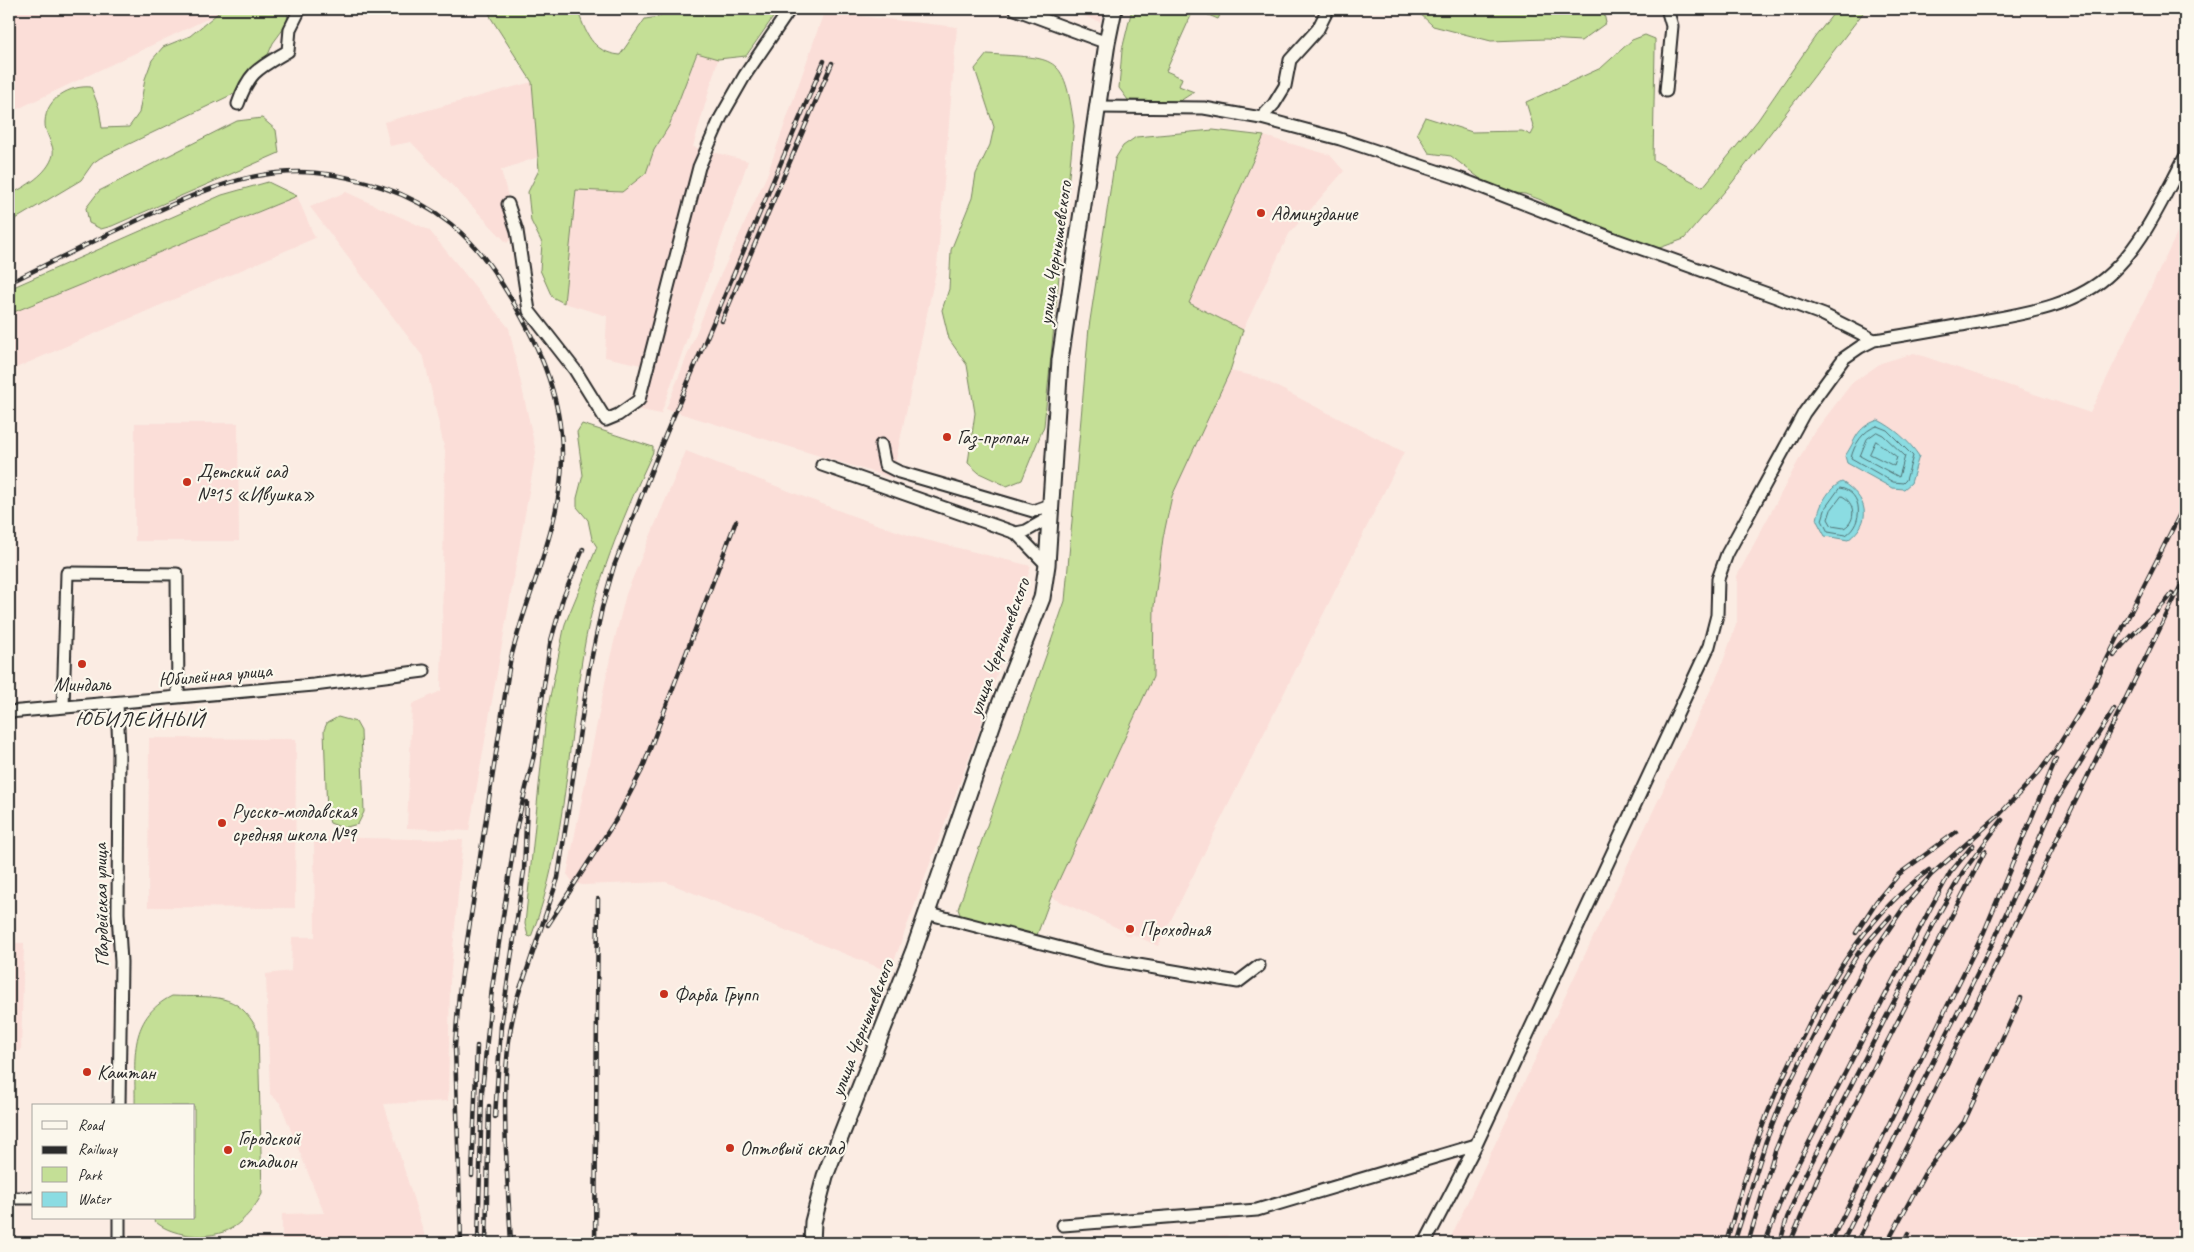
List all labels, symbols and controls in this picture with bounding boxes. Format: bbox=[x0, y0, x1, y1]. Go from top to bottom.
street label: улица Чернышевского bbox=[1032, 178, 1078, 328]
place label: Админздание bbox=[1271, 201, 1359, 227]
marker: Админздание bbox=[1255, 207, 1267, 219]
place label: Газ-пропан bbox=[957, 425, 1030, 451]
marker: Газ-пропан bbox=[941, 431, 953, 443]
place label: Детский сад №15 «Ивушка» bbox=[197, 459, 315, 507]
marker: Детский сад №15 «Ивушка» bbox=[181, 476, 193, 488]
street label: улица Чернышевского bbox=[962, 574, 1036, 720]
street label: Юбилейная улица bbox=[157, 657, 275, 692]
marker: Миндаль bbox=[76, 658, 88, 670]
place label: Миндаль bbox=[53, 672, 112, 697]
district label: ЮБИЛЕЙНЫЙ bbox=[75, 705, 208, 733]
place label: Русско-молдавская средняя школа №9 bbox=[232, 799, 358, 847]
marker: Русско-молдавская средняя школа №9 bbox=[216, 817, 228, 829]
street label: Гвардейская улица bbox=[87, 841, 115, 967]
place label: Проходная bbox=[1140, 917, 1212, 942]
marker: Проходная bbox=[1124, 923, 1136, 935]
street label: улица Чернышевского bbox=[824, 955, 900, 1101]
place label: Фарба Групп bbox=[674, 982, 759, 1007]
marker: Фарба Групп bbox=[658, 988, 670, 1000]
place label: Каштан bbox=[97, 1060, 157, 1085]
marker: Каштан bbox=[81, 1066, 93, 1078]
legend bbox=[32, 1104, 195, 1220]
text: Road bbox=[78, 1116, 105, 1135]
place label: Городской стадион bbox=[238, 1126, 302, 1174]
place label: Оптовый склад bbox=[740, 1136, 845, 1161]
text: Railway bbox=[78, 1140, 119, 1159]
marker: Оптовый склад bbox=[724, 1142, 736, 1154]
marker: Городской стадион bbox=[222, 1144, 234, 1156]
text: Park bbox=[78, 1166, 103, 1185]
text: Water bbox=[78, 1190, 112, 1209]

